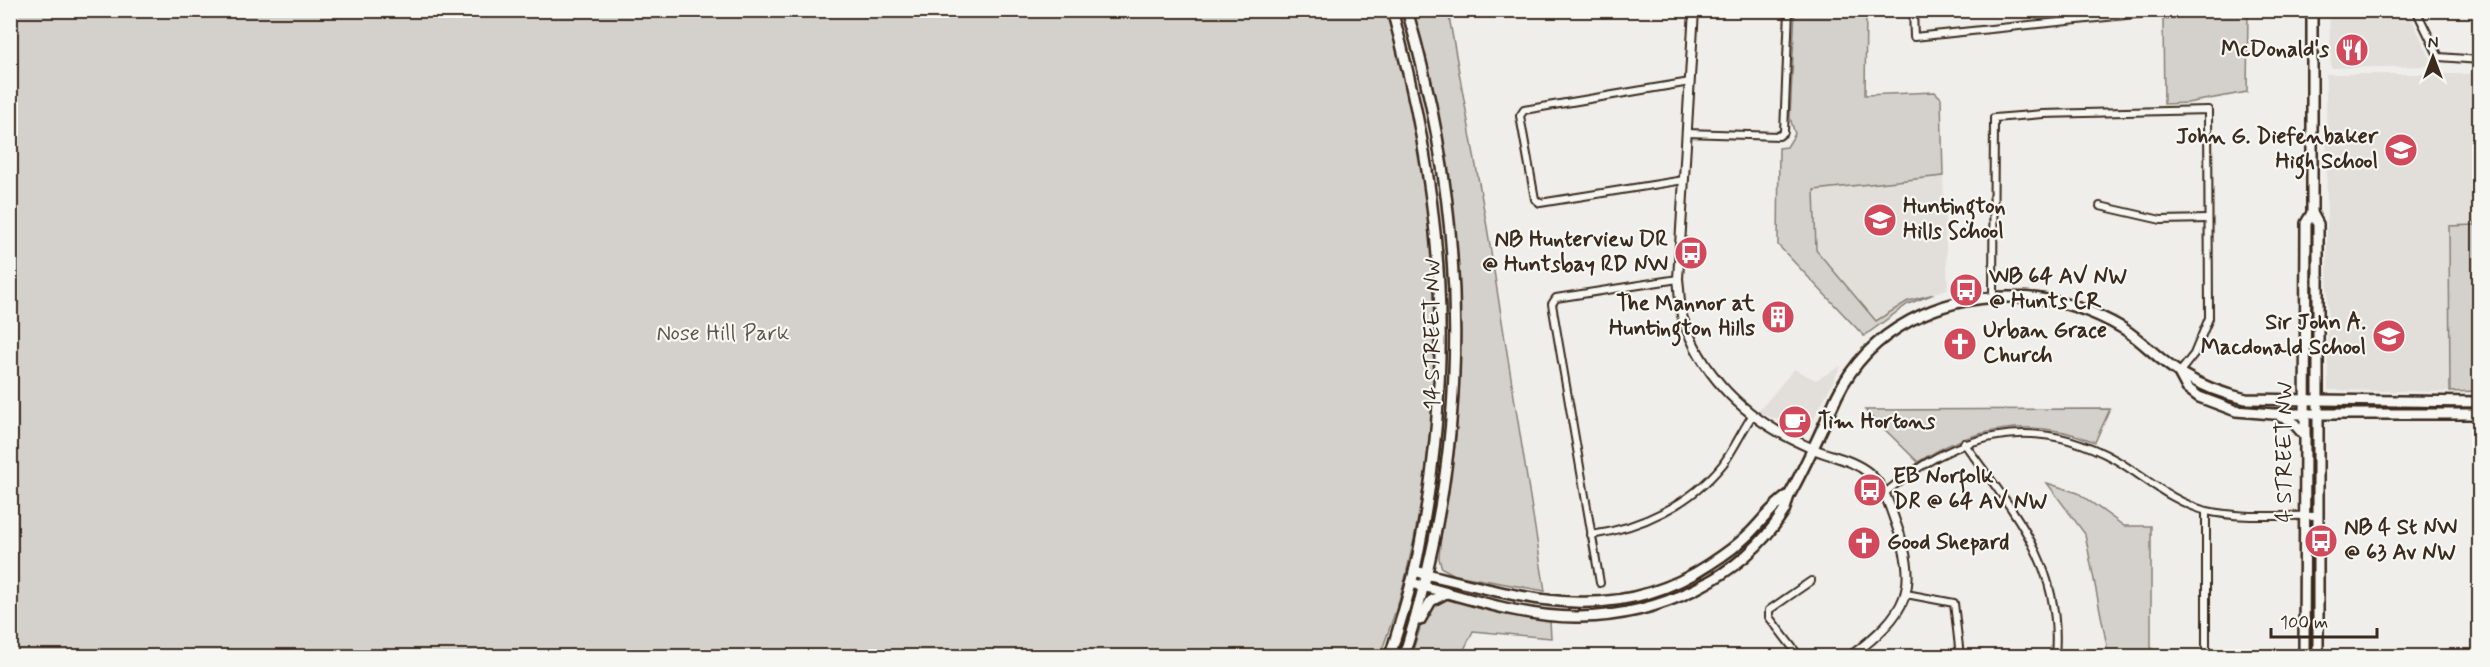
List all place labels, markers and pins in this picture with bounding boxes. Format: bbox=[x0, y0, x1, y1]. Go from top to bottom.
restaurant icon: McDonald's bbox=[2334, 32, 2370, 68]
place label: McDonald's bbox=[2221, 36, 2329, 64]
place label: John G. Diefenbaker High School bbox=[2176, 123, 2379, 180]
school or university icon: John G. Diefenbaker High School bbox=[2383, 132, 2419, 168]
place label: Huntington Hills School bbox=[1903, 193, 2006, 246]
school or university icon: Huntington Hills School bbox=[1862, 202, 1898, 238]
place label: NB Hunterview DR @ Huntsbay RD NW bbox=[1482, 226, 1668, 279]
bus stop icon: NB Hunterview DR @ Huntsbay RD NW bbox=[1673, 235, 1709, 271]
place label: WB 64 AV NW @ Hunts CR bbox=[1988, 263, 2128, 316]
bus stop icon: WB 64 AV NW @ Hunts CR bbox=[1948, 272, 1984, 308]
place label: The Mannor at Huntington Hills bbox=[1609, 290, 1756, 347]
building icon: The Mannor at Huntington Hills bbox=[1760, 299, 1796, 335]
place label: Sir John A. Macdonald School bbox=[2201, 309, 2366, 362]
place label: Urban Grace Church bbox=[1983, 317, 2107, 370]
school or university icon: Sir John A. Macdonald School bbox=[2371, 318, 2407, 354]
church icon: Urban Grace Church bbox=[1942, 326, 1978, 362]
cafe icon: Tim Hortons bbox=[1777, 404, 1813, 440]
place label: Tim Hortons bbox=[1818, 408, 1936, 436]
place label: EB Norfolk DR @ 64 AV NW bbox=[1893, 463, 2048, 516]
bus stop icon: EB Norfolk DR @ 64 AV NW bbox=[1852, 472, 1888, 508]
place label: NB 4 St NW @ 63 Av NW bbox=[2344, 514, 2457, 567]
bus stop icon: NB 4 St NW @ 63 Av NW bbox=[2303, 523, 2339, 559]
church icon: Good Shepard bbox=[1846, 525, 1882, 561]
place label: Good Shepard bbox=[1887, 529, 2009, 557]

